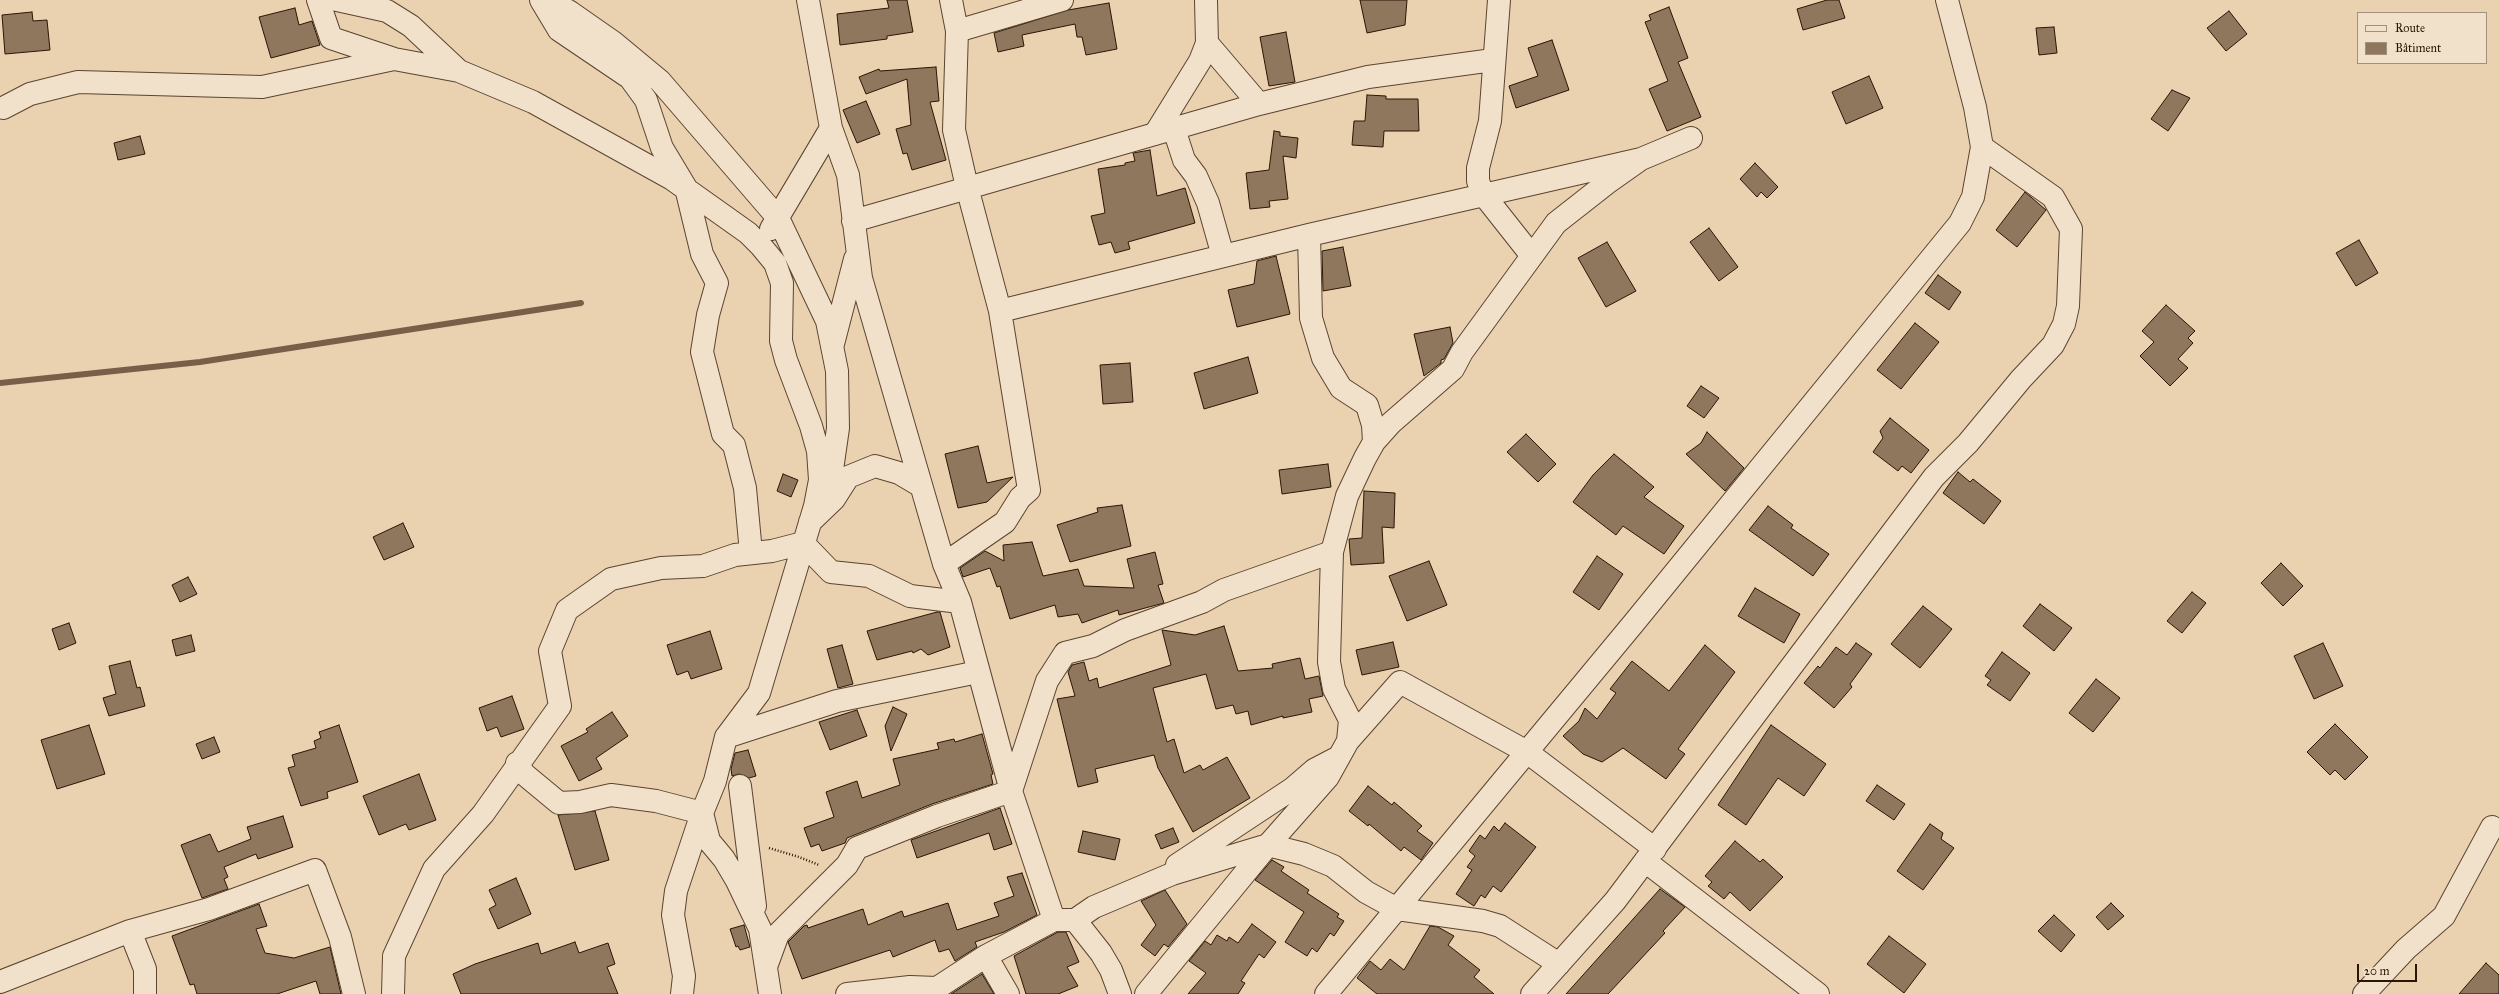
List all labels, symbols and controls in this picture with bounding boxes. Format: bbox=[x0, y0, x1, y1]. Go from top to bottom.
legend bbox=[2357, 12, 2487, 64]
text: Route bbox=[2395, 21, 2425, 35]
text: Bâtiment bbox=[2395, 41, 2441, 55]
scale bar bbox=[2359, 956, 2419, 982]
text: 20 m bbox=[2364, 964, 2390, 978]

